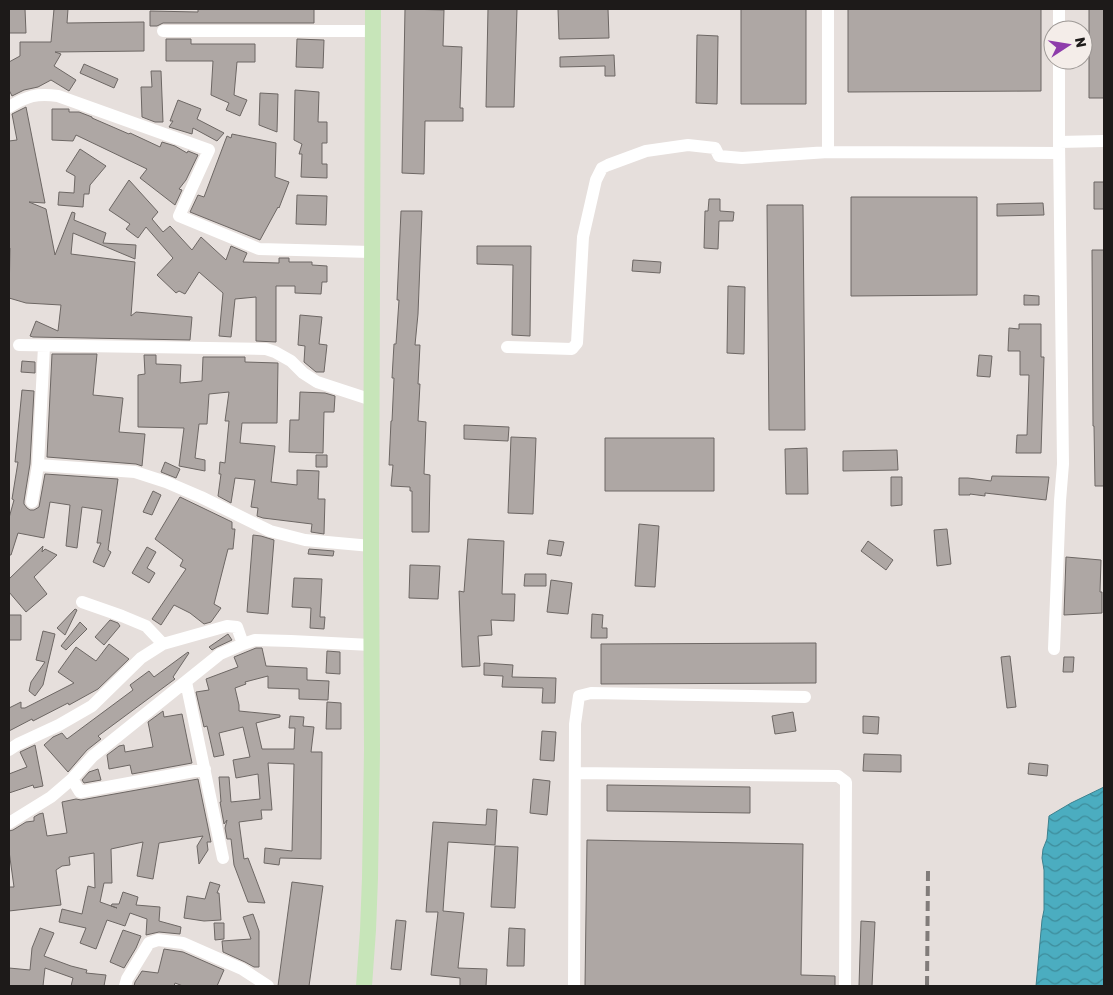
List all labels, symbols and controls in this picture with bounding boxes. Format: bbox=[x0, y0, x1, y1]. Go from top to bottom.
north arrow bbox=[1043, 20, 1093, 70]
text: N bbox=[1071, 36, 1090, 49]

